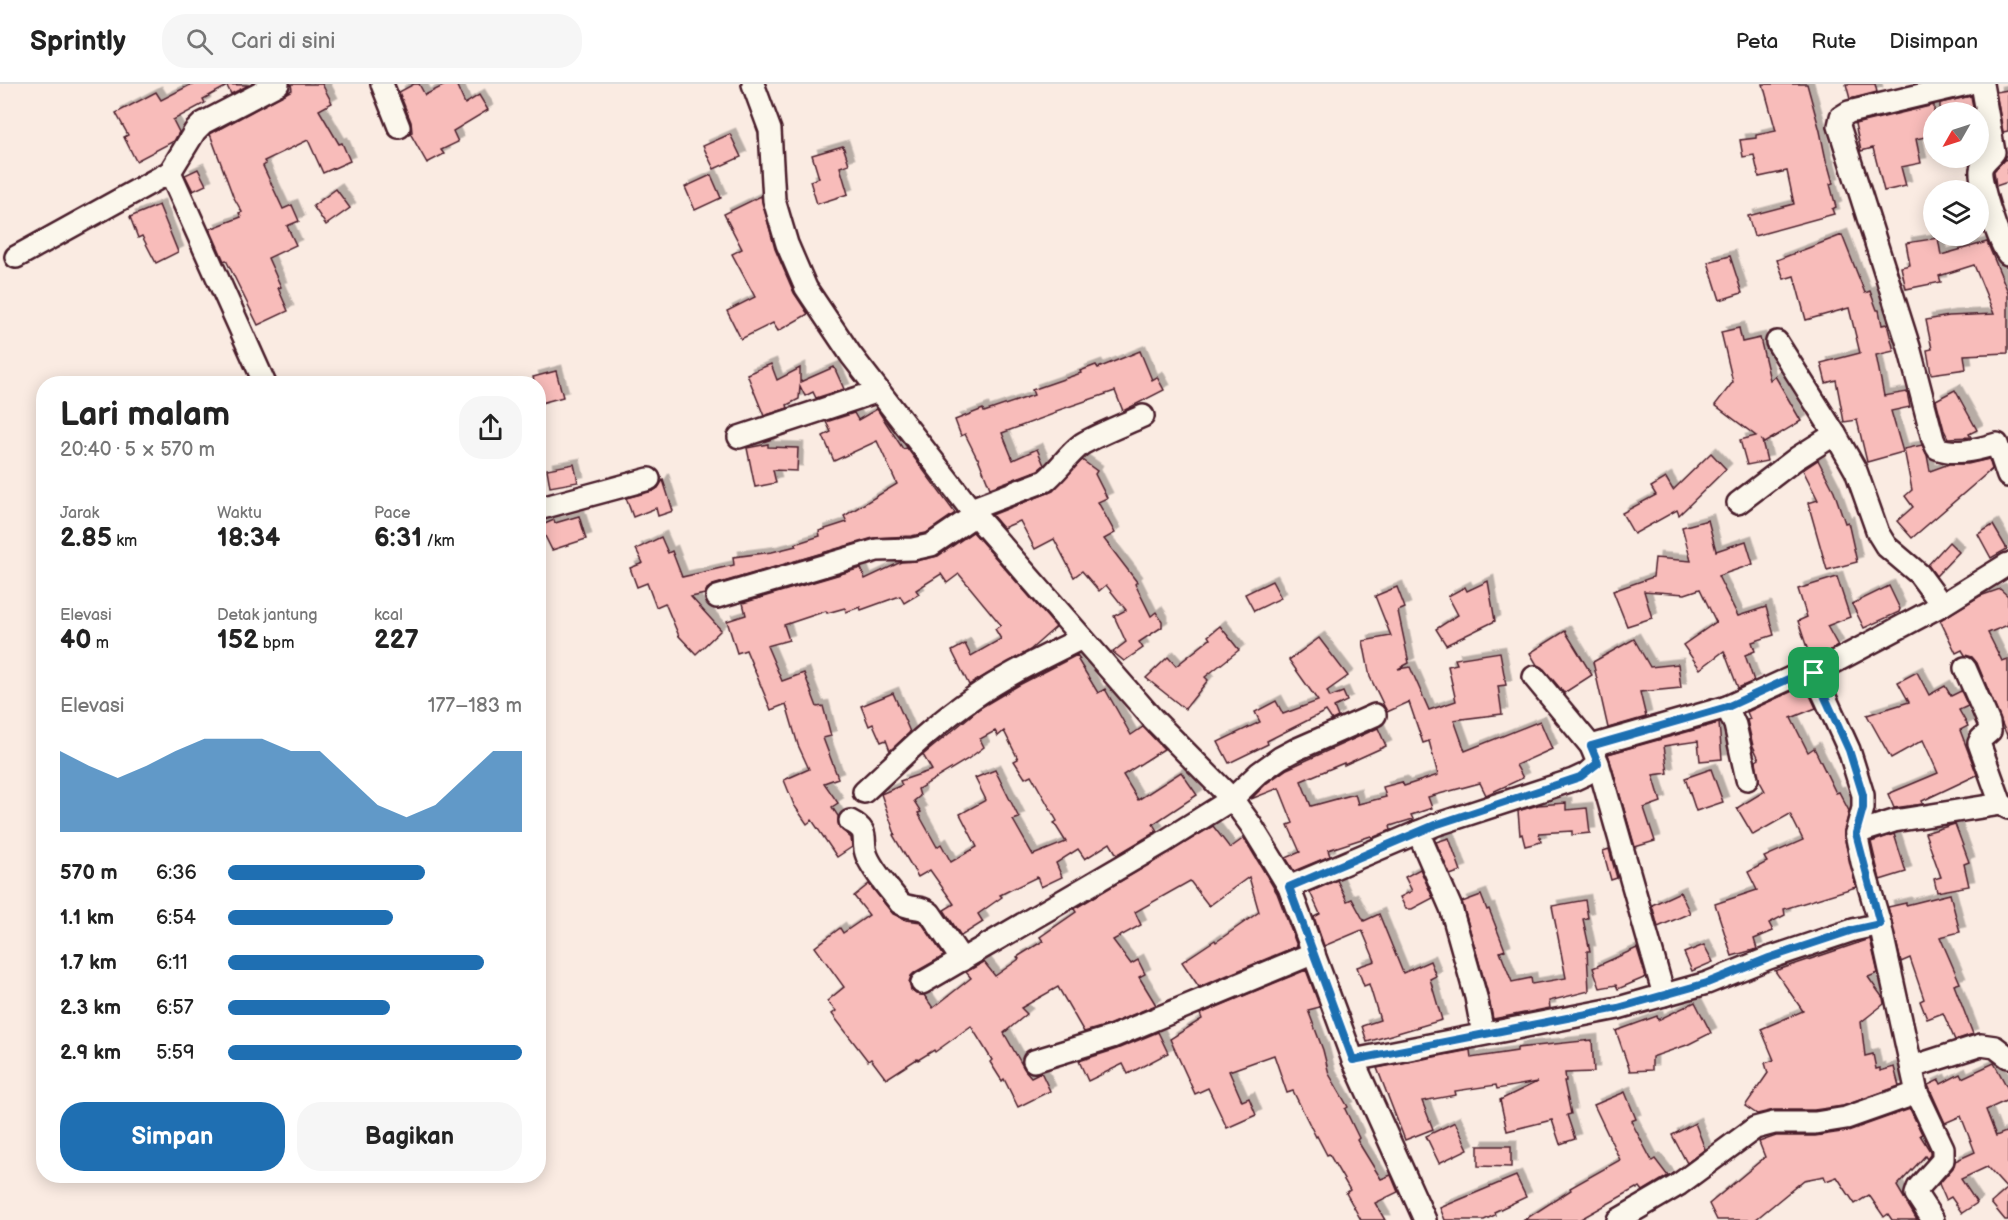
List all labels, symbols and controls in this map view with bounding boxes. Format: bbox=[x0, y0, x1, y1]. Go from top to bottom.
search box bbox=[162, 14, 582, 68]
text: Sprintly bbox=[30, 25, 126, 58]
icon: search bbox=[183, 25, 216, 58]
text: Cari di sini bbox=[231, 28, 335, 55]
text: Peta bbox=[1736, 29, 1778, 54]
text: Rute bbox=[1811, 29, 1856, 54]
text: Disimpan bbox=[1889, 29, 1978, 54]
north arrow bbox=[1923, 102, 1989, 168]
map controls bbox=[1923, 102, 1989, 246]
button: layers bbox=[1923, 180, 1989, 246]
text: Lari malam bbox=[60, 395, 230, 435]
button: share bbox=[459, 396, 522, 459]
text: 20:40 · 5 × 570 m bbox=[60, 438, 215, 462]
text: Jarak bbox=[60, 504, 99, 523]
text: Waktu bbox=[217, 504, 262, 523]
text: Pace bbox=[374, 504, 410, 523]
text: 2.85 bbox=[60, 523, 112, 554]
text: 18:34 bbox=[217, 523, 280, 554]
text: 6:31 bbox=[374, 523, 422, 554]
text: km bbox=[112, 532, 137, 551]
text: /km bbox=[422, 532, 455, 551]
text: Elevasi bbox=[60, 606, 112, 625]
text: Detak jantung bbox=[217, 606, 317, 625]
text: kcal bbox=[374, 606, 403, 625]
text: 40 bbox=[60, 625, 92, 656]
text: 152 bbox=[217, 625, 259, 656]
text: 227 bbox=[374, 625, 419, 656]
text: m bbox=[92, 634, 109, 653]
text: bpm bbox=[259, 634, 294, 653]
pin bbox=[1788, 647, 1839, 698]
icon: arrive bbox=[1797, 656, 1830, 689]
text: Elevasi bbox=[60, 694, 125, 718]
text: 177–183 m bbox=[428, 694, 522, 718]
text: 570 m bbox=[60, 861, 118, 885]
text: 6:36 bbox=[156, 861, 197, 885]
text: 1.1 km bbox=[60, 906, 114, 930]
text: 6:54 bbox=[156, 906, 196, 930]
text: 1.7 km bbox=[60, 951, 117, 975]
text: 6:11 bbox=[156, 951, 188, 975]
text: 2.3 km bbox=[60, 996, 121, 1020]
text: 6:57 bbox=[156, 996, 194, 1020]
text: 2.9 km bbox=[60, 1041, 121, 1065]
text: 5:59 bbox=[156, 1041, 195, 1065]
button: Simpan bbox=[60, 1102, 285, 1171]
button: Bagikan bbox=[297, 1102, 522, 1171]

